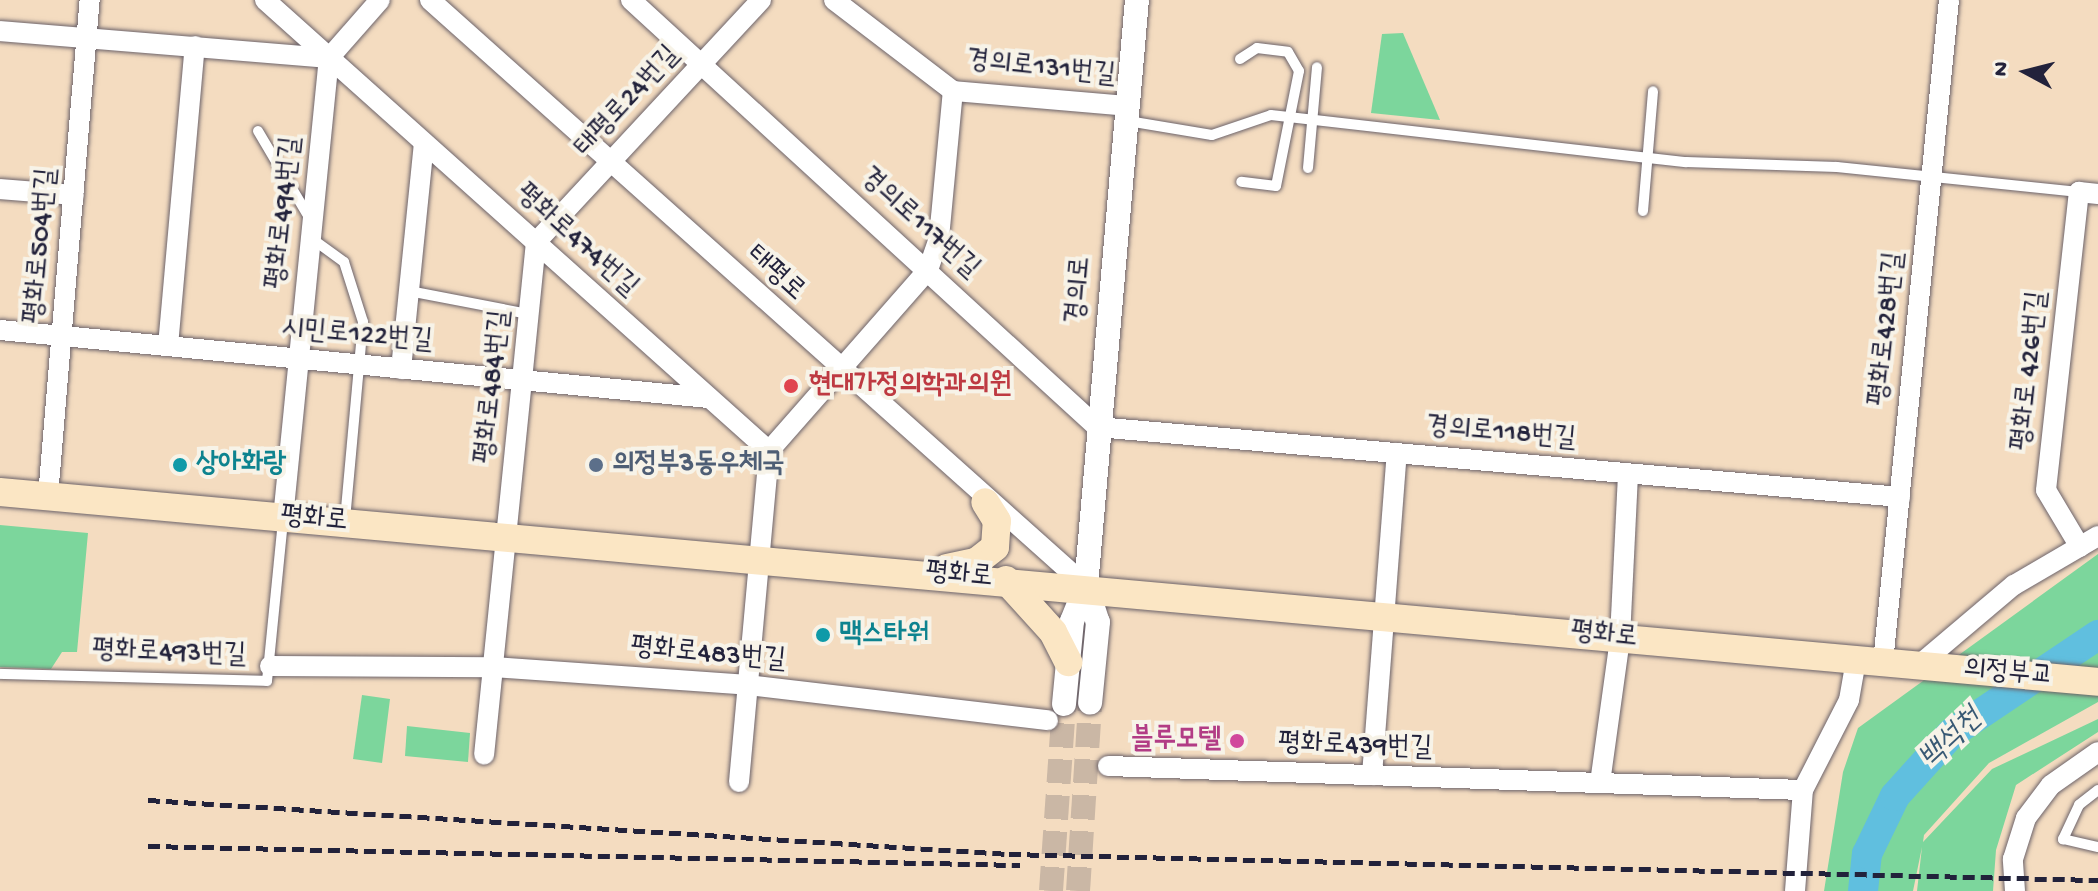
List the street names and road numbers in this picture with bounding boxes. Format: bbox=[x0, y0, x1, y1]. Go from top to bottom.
street label: 태평로24번길 bbox=[568, 39, 688, 165]
street label: 경의로131번길 bbox=[965, 44, 1117, 94]
street label: 평화로494번길 bbox=[260, 135, 310, 291]
street label: 경의로117번길 bbox=[852, 161, 986, 287]
street label: 평화로504번길 bbox=[18, 167, 66, 325]
street label: 평화로474번길 bbox=[508, 177, 644, 305]
street label: 태평로 bbox=[739, 239, 811, 309]
street label: 평화로428번길 bbox=[1863, 250, 1913, 408]
street label: 경의로 bbox=[1060, 255, 1100, 325]
street label: 평화로 426번길 bbox=[2006, 289, 2056, 453]
street label: 평화로484번길 bbox=[469, 308, 519, 466]
street label: 시민로122번길 bbox=[280, 313, 434, 359]
street label: 경의로118번길 bbox=[1425, 411, 1577, 457]
street label: 평화로 bbox=[279, 500, 349, 540]
street label: 평화로 bbox=[924, 556, 994, 596]
street label: 평화로 bbox=[1569, 616, 1639, 656]
street label: 평화로483번길 bbox=[629, 631, 787, 679]
street label: 평화로493번길 bbox=[91, 635, 247, 673]
street label: 의정부교 bbox=[1962, 653, 2054, 695]
street label: 평화로439번길 bbox=[1277, 728, 1433, 766]

